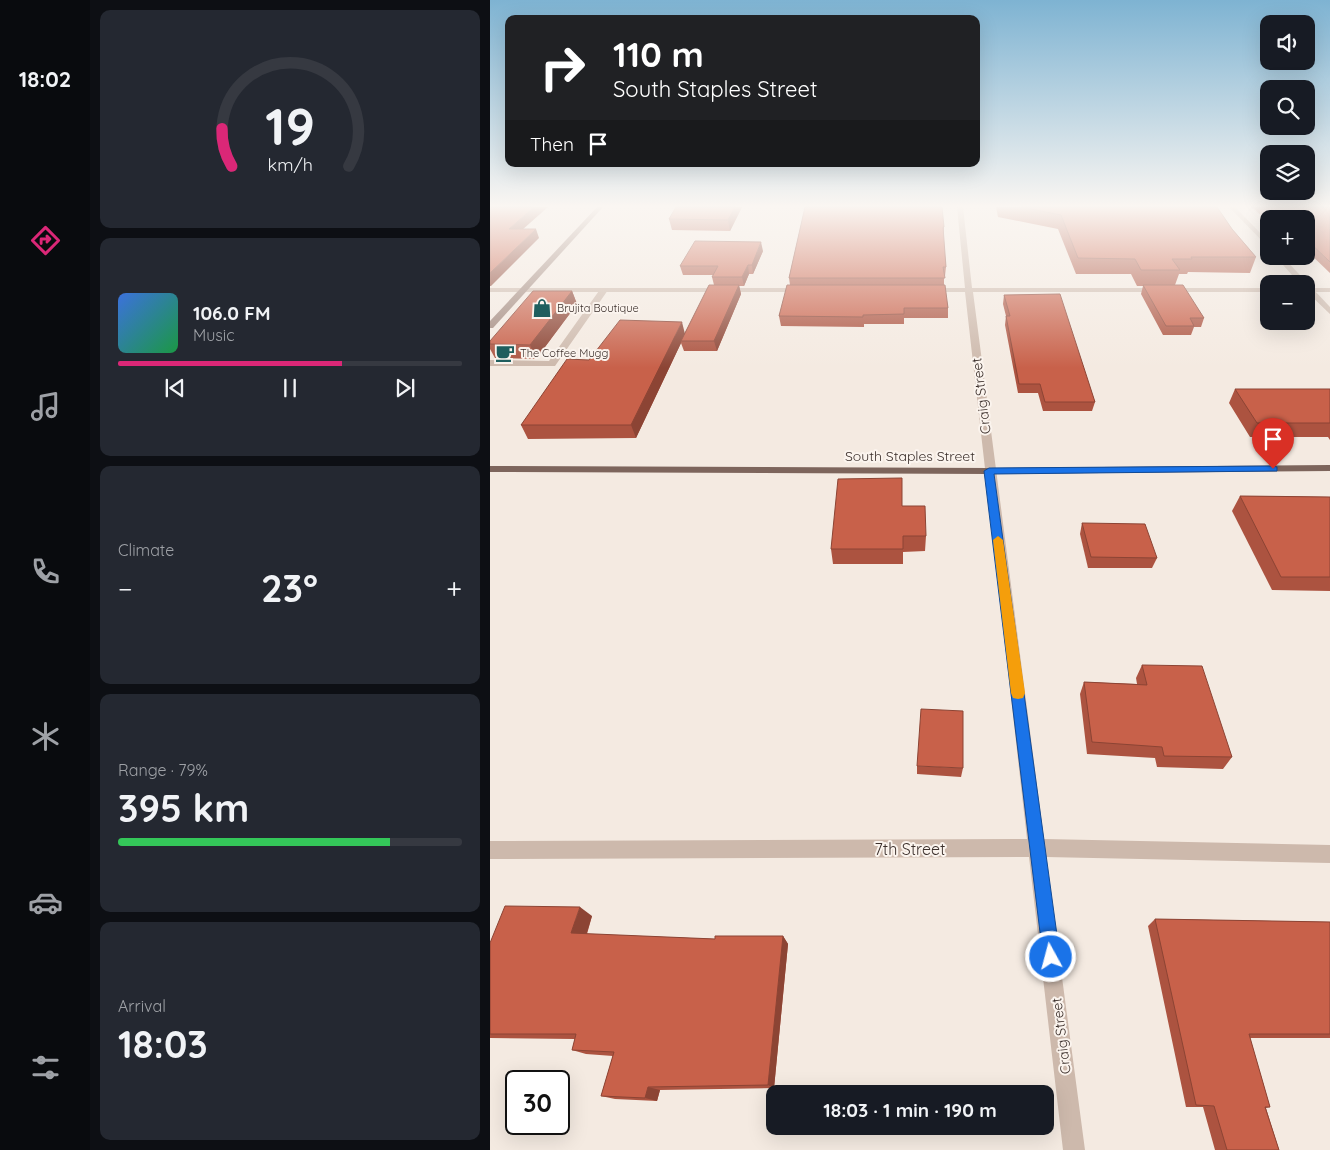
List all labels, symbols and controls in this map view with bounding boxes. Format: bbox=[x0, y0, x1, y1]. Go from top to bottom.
map controls bbox=[1260, 15, 1315, 330]
button: sound bbox=[1260, 15, 1315, 70]
text: 110 m bbox=[613, 32, 704, 76]
icon: right bbox=[530, 35, 595, 100]
text: 18:02 bbox=[19, 65, 71, 93]
text: South Staples Street bbox=[613, 75, 817, 103]
button: search bbox=[1260, 80, 1315, 135]
text: 19 bbox=[265, 93, 315, 158]
icon: arrive bbox=[584, 130, 612, 158]
text: Then bbox=[530, 132, 574, 156]
button: layers bbox=[1260, 145, 1315, 200]
text: km/h bbox=[267, 153, 313, 175]
button: + bbox=[1260, 210, 1315, 265]
icon: directions bbox=[28, 223, 63, 258]
button: − bbox=[1260, 275, 1315, 330]
shop icon: Brujita Boutique bbox=[531, 297, 553, 319]
text: 106.0 FM bbox=[193, 301, 271, 325]
place label: Brujita Boutique bbox=[557, 301, 639, 315]
text: Music bbox=[193, 325, 235, 345]
cafe icon: The Coffee Mugg bbox=[494, 342, 516, 364]
place label: The Coffee Mugg bbox=[520, 346, 608, 360]
street label: Craig Street bbox=[967, 357, 995, 435]
icon: previous bbox=[161, 374, 189, 402]
icon: pause bbox=[276, 374, 304, 402]
icon: next bbox=[391, 374, 419, 402]
icon: music bbox=[28, 389, 63, 424]
pin bbox=[1252, 418, 1294, 469]
icon: arrive bbox=[1259, 425, 1287, 453]
street label: South Staples Street bbox=[845, 447, 975, 465]
text: Climate bbox=[118, 540, 174, 560]
icon: phone bbox=[28, 554, 63, 589]
text: 23° bbox=[261, 564, 318, 612]
text: − bbox=[118, 571, 133, 606]
text: + bbox=[446, 571, 462, 606]
icon: climate bbox=[28, 719, 63, 754]
text: Range · 79% bbox=[118, 760, 208, 780]
text: 395 km bbox=[118, 784, 249, 832]
street label: 7th Street bbox=[875, 839, 945, 859]
icon: car bbox=[28, 885, 63, 920]
position arrow bbox=[1024, 930, 1076, 982]
text: Arrival bbox=[118, 996, 166, 1016]
street label: Craig Street bbox=[1047, 997, 1075, 1075]
text: 18:03 bbox=[118, 1020, 208, 1068]
icon: filters bbox=[28, 1050, 63, 1085]
speed limit sign: 30 bbox=[505, 1070, 570, 1135]
text: 18:03 · 1 min · 190 m bbox=[823, 1098, 997, 1122]

